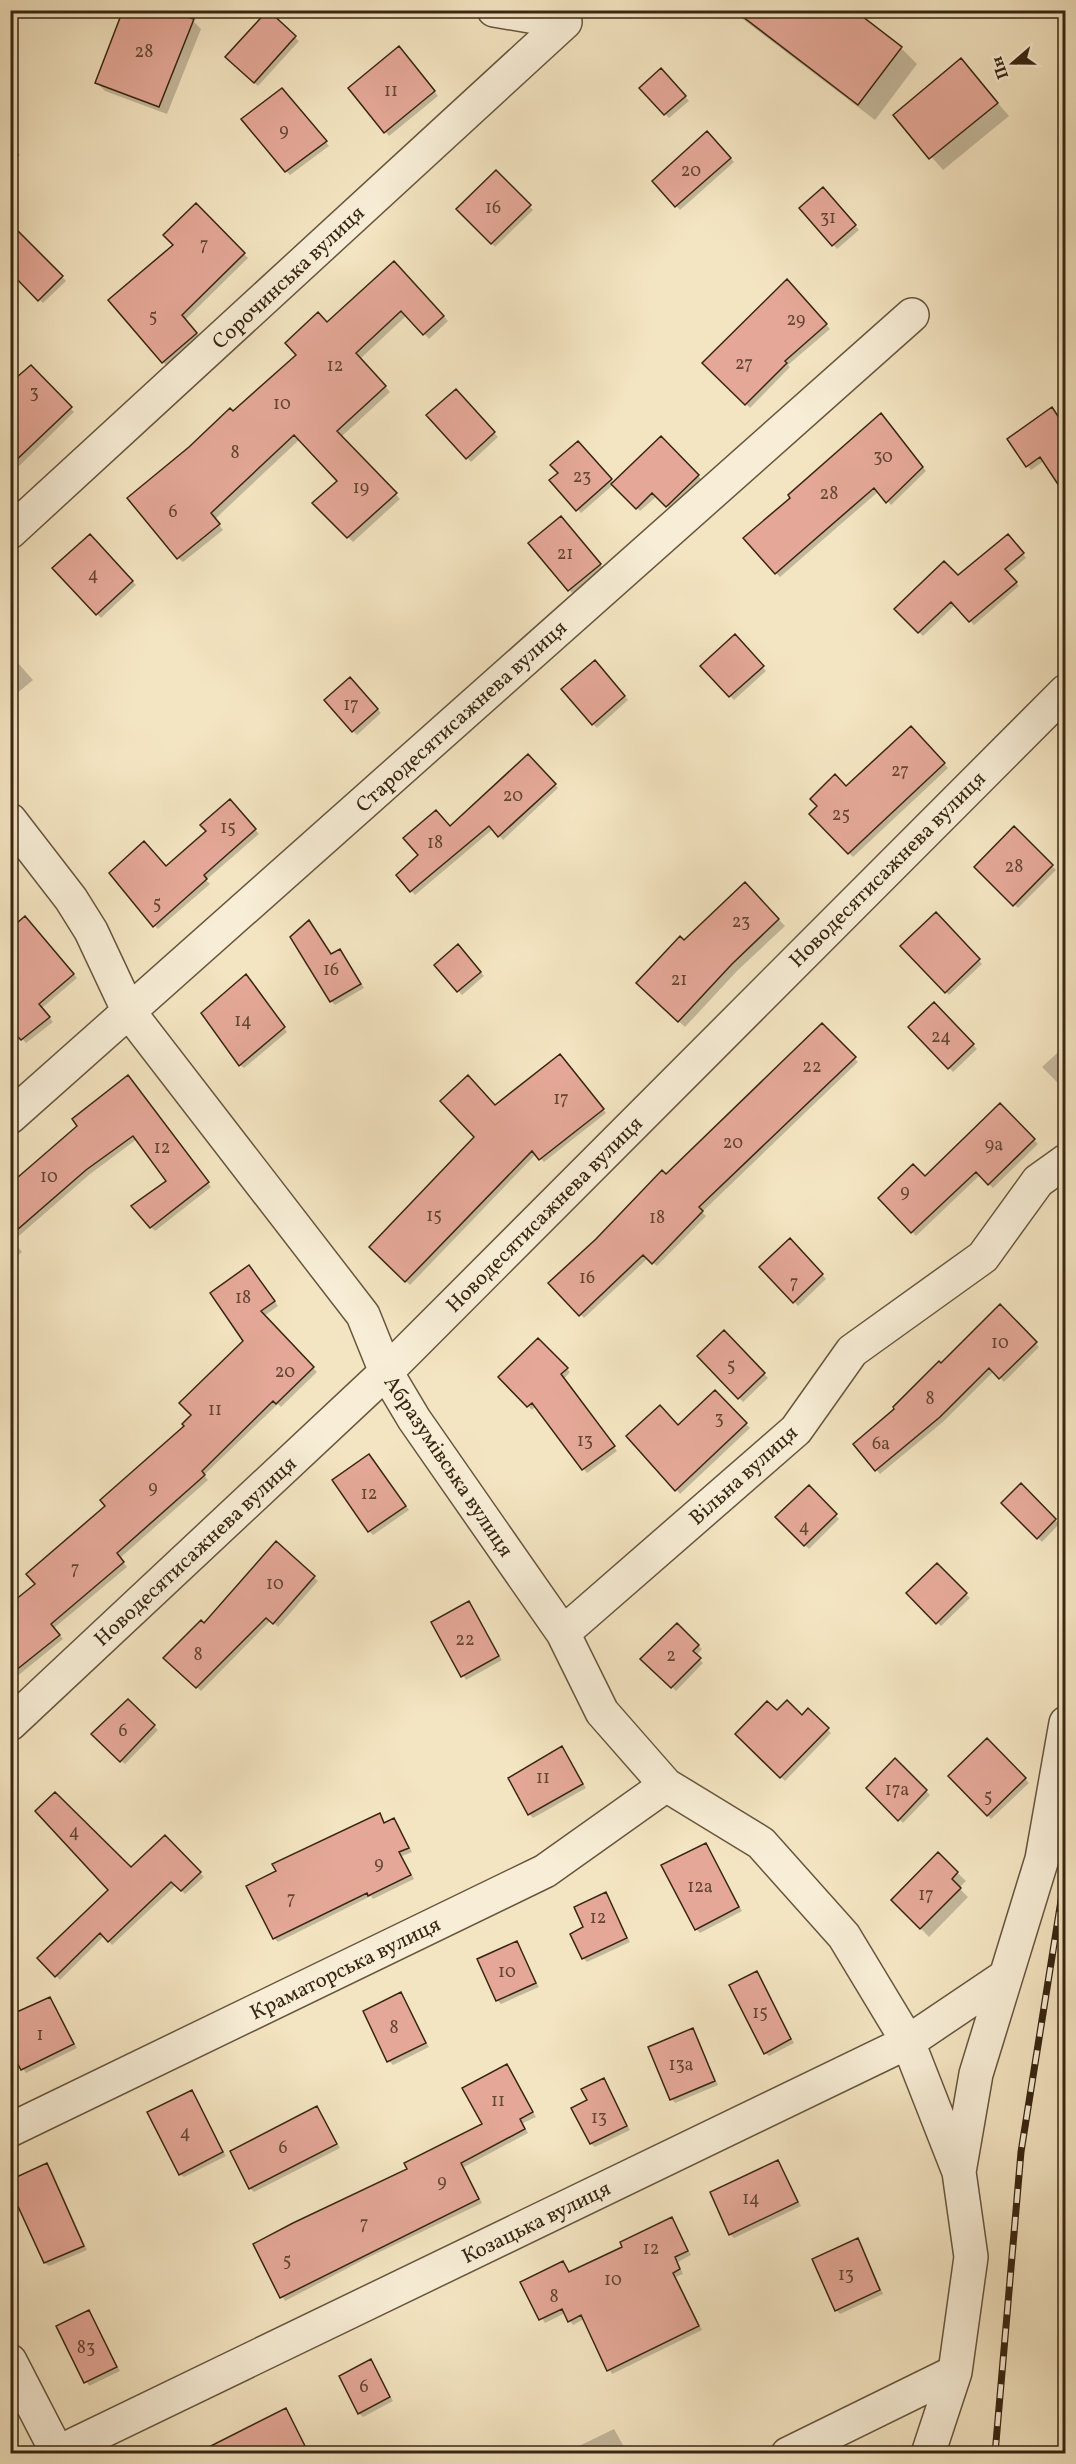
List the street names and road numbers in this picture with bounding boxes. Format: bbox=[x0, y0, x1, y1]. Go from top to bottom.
street label: Сорочинська вулиця bbox=[206, 200, 372, 357]
street label: Стародесятисажнева вулиця bbox=[350, 614, 574, 820]
street label: Новодесятисажнева вулиця bbox=[783, 765, 993, 975]
street label: Новодесятисажнева вулиця bbox=[440, 1110, 650, 1320]
street label: Абразумівська вулиця bbox=[376, 1370, 520, 1564]
street label: Вільна вулиця bbox=[683, 1419, 805, 1533]
street label: Новодесятисажнева вулиця bbox=[88, 1450, 304, 1654]
street label: Краматорська вулиця bbox=[246, 1911, 446, 2028]
street label: Козацька вулиця bbox=[458, 2175, 616, 2272]

